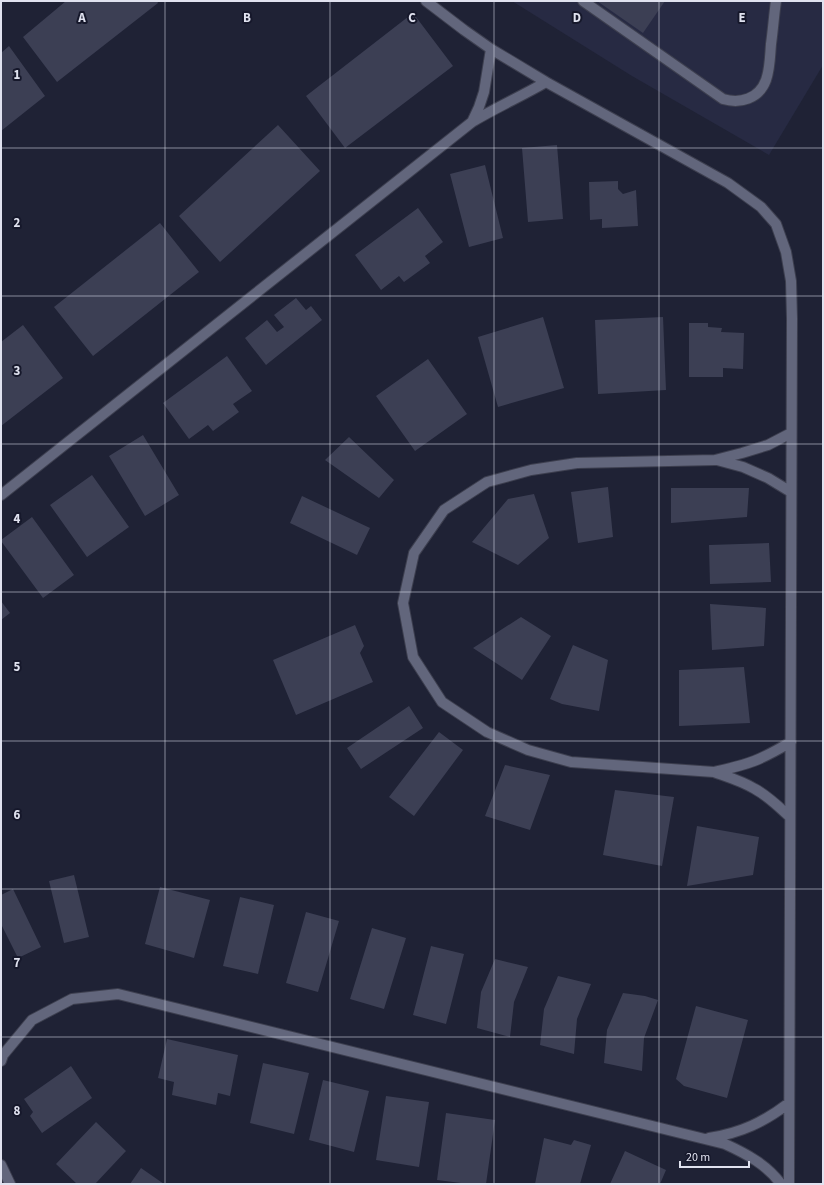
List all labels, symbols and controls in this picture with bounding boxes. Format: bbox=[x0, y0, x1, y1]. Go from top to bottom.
text: A bbox=[77, 9, 86, 27]
text: B bbox=[243, 9, 251, 27]
text: C bbox=[408, 9, 416, 27]
text: D bbox=[573, 9, 581, 27]
text: E bbox=[738, 9, 746, 27]
text: 1 bbox=[14, 66, 21, 84]
text: 2 bbox=[14, 214, 21, 232]
text: 3 bbox=[14, 362, 21, 380]
text: 4 bbox=[14, 510, 21, 528]
text: 5 bbox=[14, 658, 21, 676]
text: 6 bbox=[14, 806, 21, 824]
text: 7 bbox=[14, 954, 21, 972]
text: 8 bbox=[14, 1102, 21, 1120]
scale bar bbox=[680, 1143, 749, 1169]
text: 20 m bbox=[686, 1149, 710, 1166]

